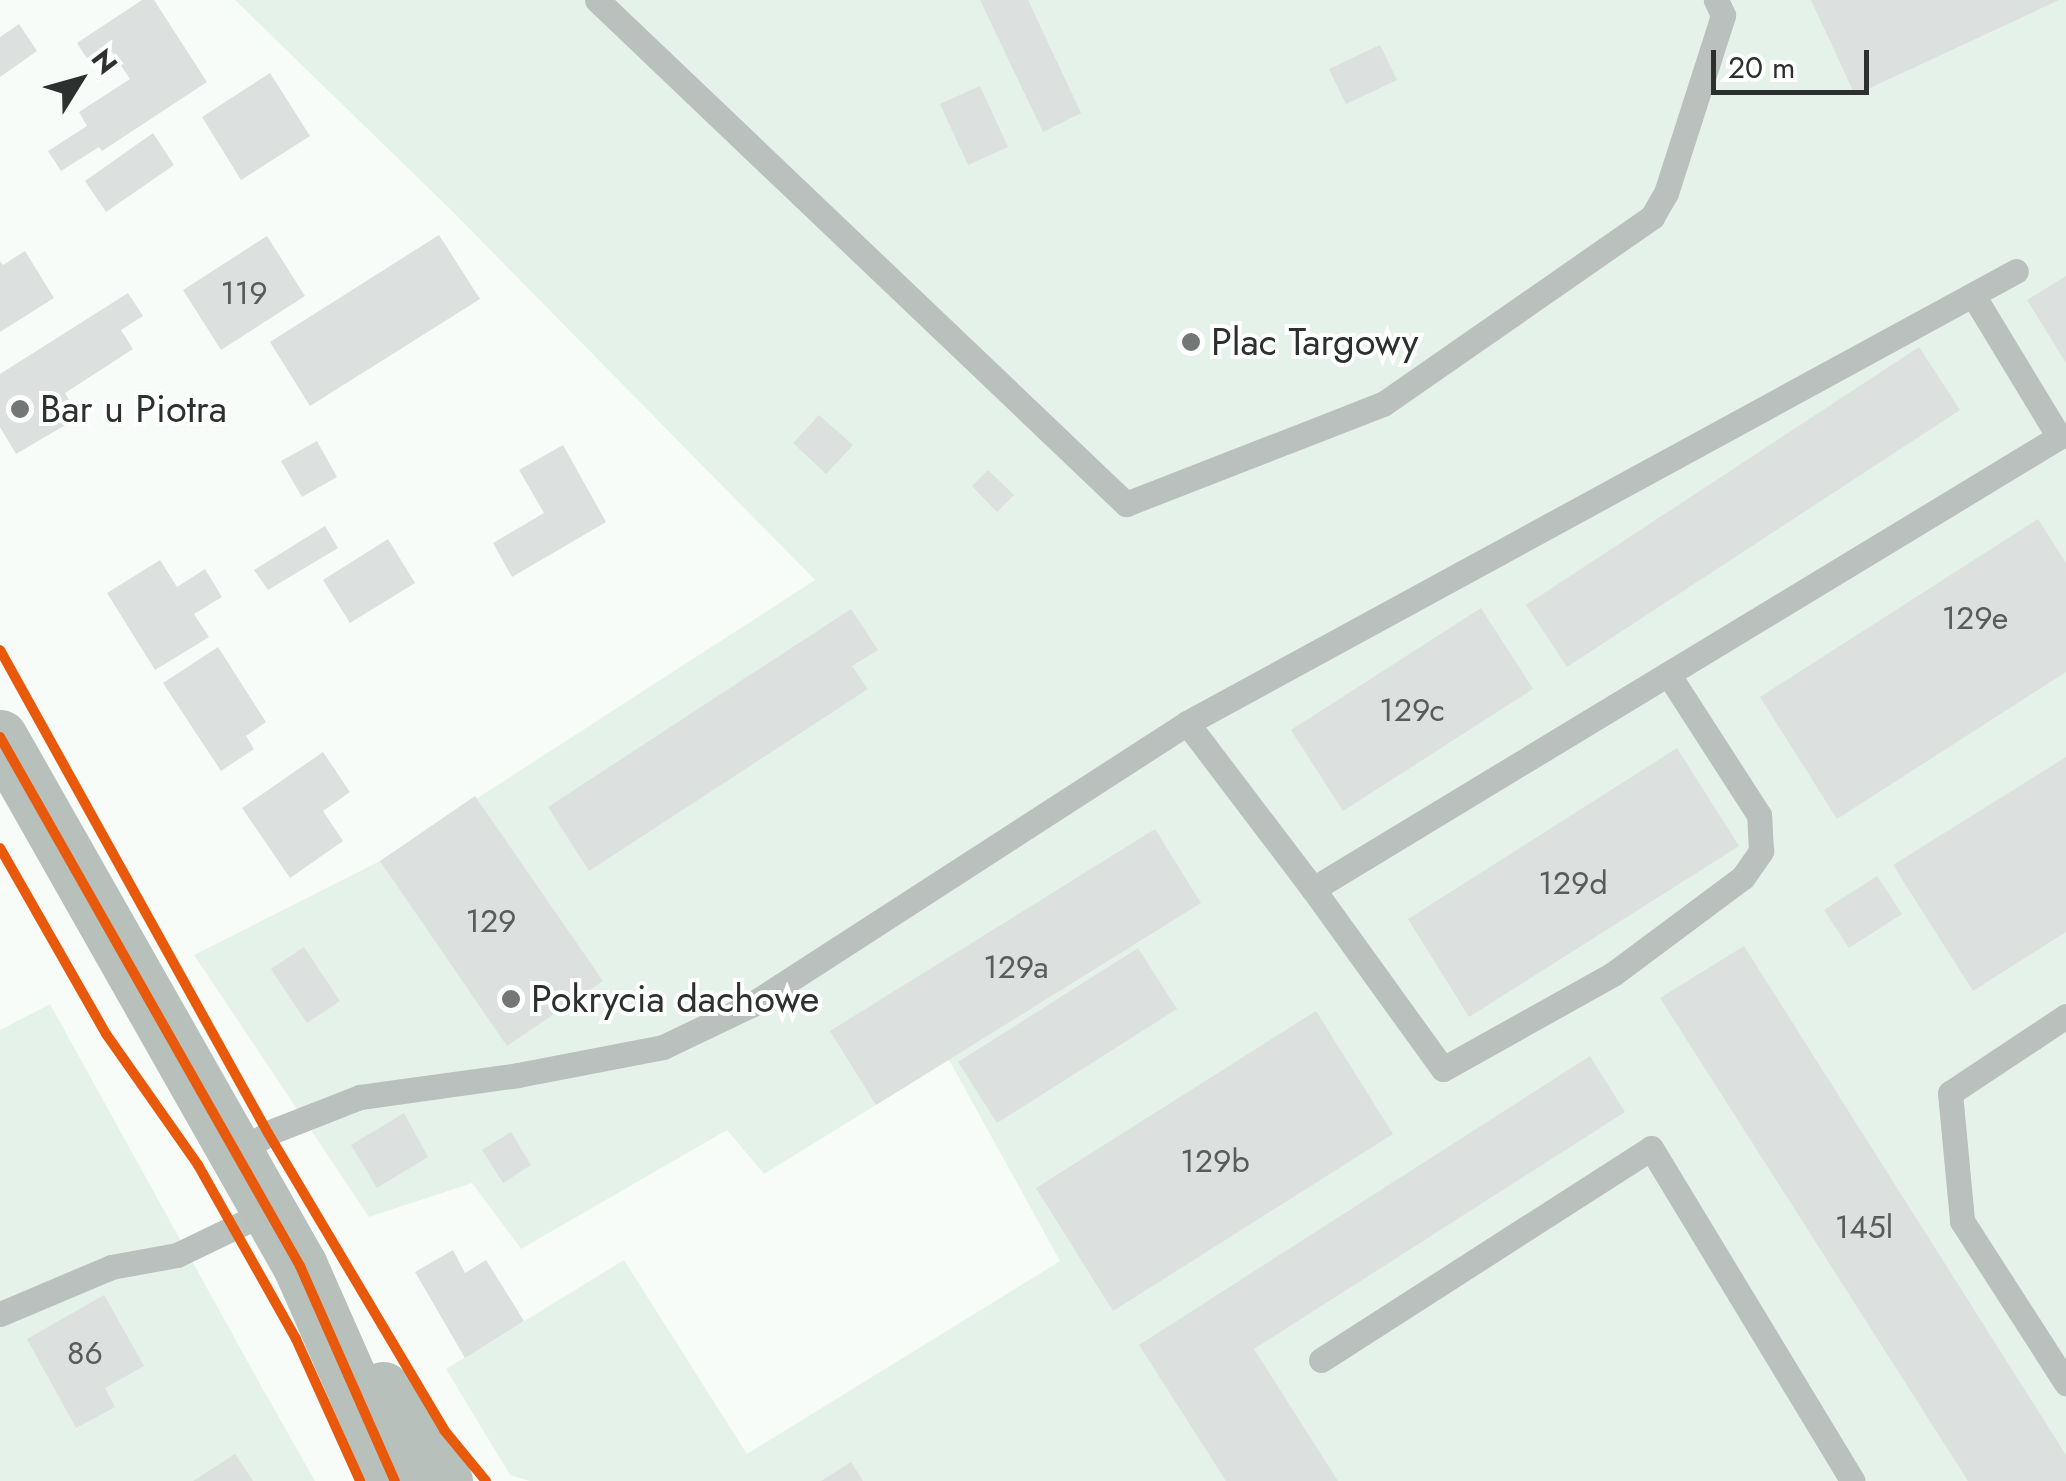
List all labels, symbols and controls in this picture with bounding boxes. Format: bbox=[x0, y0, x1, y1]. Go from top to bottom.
north arrow bbox=[30, 30, 130, 130]
scale bar bbox=[1716, 30, 1874, 92]
text: N bbox=[81, 40, 127, 83]
text: 20 m bbox=[1728, 46, 1795, 89]
house number: 119 bbox=[220, 274, 268, 312]
place label: Plac Targowy bbox=[1211, 319, 1419, 365]
marker: Plac Targowy bbox=[1180, 331, 1202, 353]
place label: Bar u Piotra bbox=[40, 386, 227, 432]
marker: Bar u Piotra bbox=[9, 398, 31, 420]
house number: 129e bbox=[1942, 599, 2008, 637]
house number: 129c bbox=[1379, 691, 1445, 729]
house number: 129d bbox=[1538, 864, 1608, 902]
house number: 129 bbox=[465, 902, 517, 940]
house number: 129a bbox=[983, 948, 1049, 986]
place label: Pokrycia dachowe bbox=[531, 976, 819, 1022]
marker: Pokrycia dachowe bbox=[500, 988, 522, 1010]
house number: 129b bbox=[1180, 1142, 1250, 1180]
house number: 145l bbox=[1835, 1208, 1893, 1246]
house number: 86 bbox=[67, 1334, 103, 1372]

